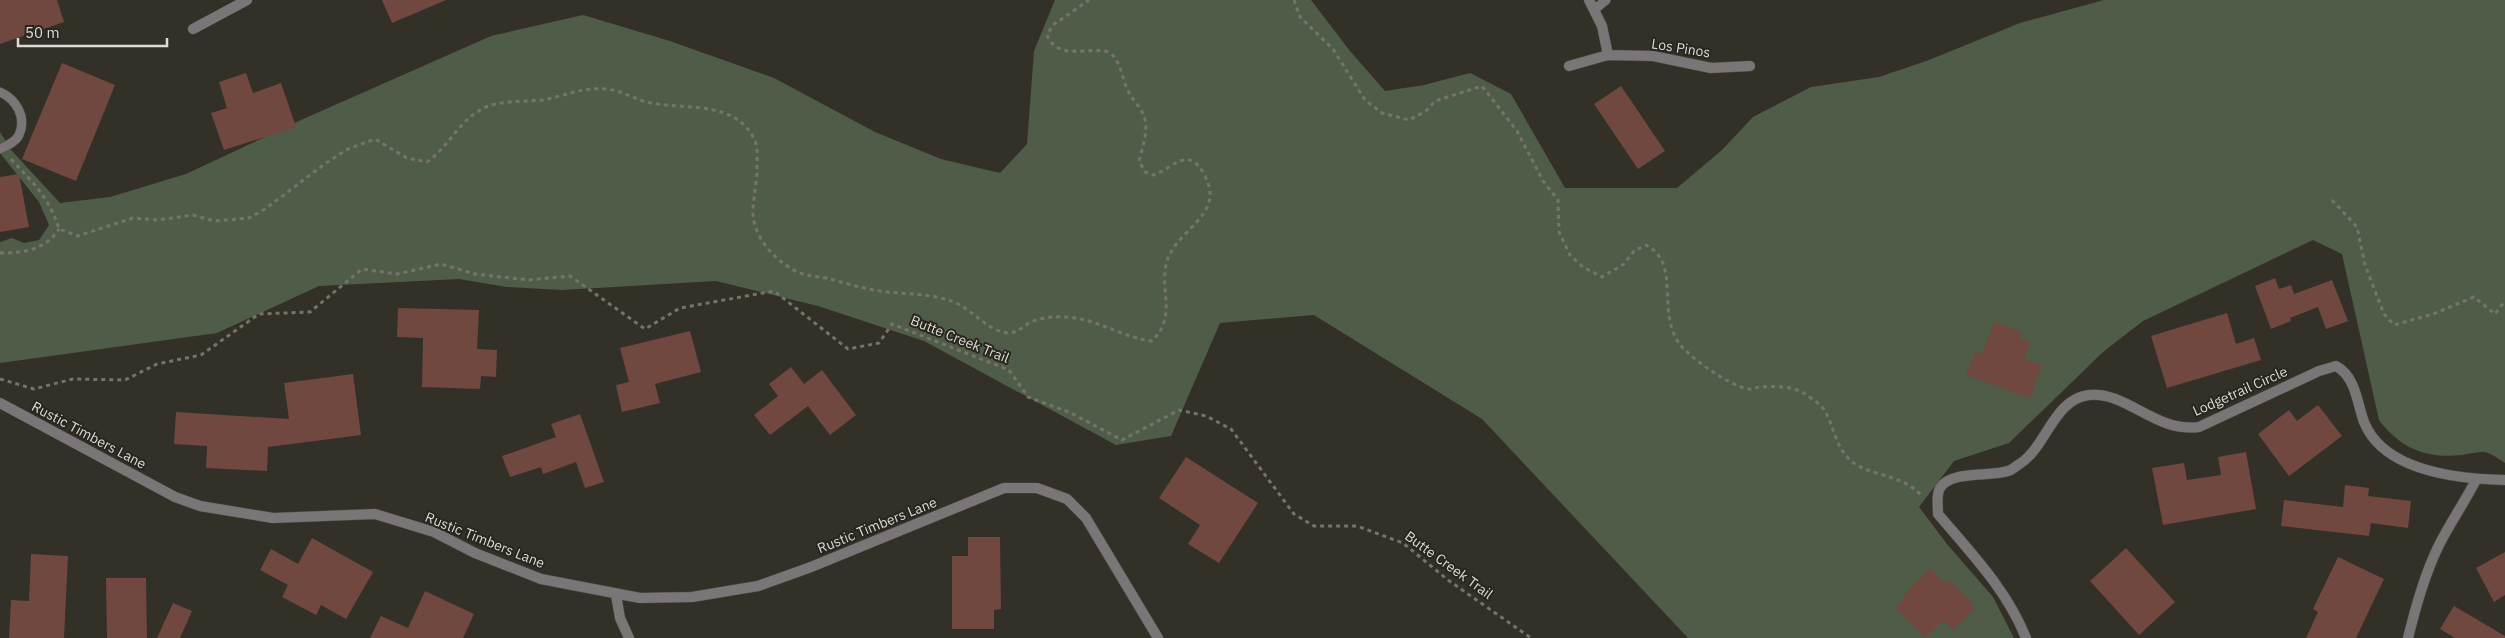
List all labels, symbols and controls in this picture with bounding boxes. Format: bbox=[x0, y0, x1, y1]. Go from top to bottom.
scale bar bbox=[18, 15, 166, 47]
text: 50 m bbox=[25, 23, 60, 42]
street label: Los Pinos bbox=[1650, 34, 1712, 62]
street label: Butte Creek Trail bbox=[908, 311, 1012, 367]
street label: Lodgetrail Circle bbox=[2190, 362, 2290, 420]
street label: Rustic Timbers Lane bbox=[29, 397, 150, 473]
street label: Rustic Timbers Lane bbox=[815, 493, 940, 557]
street label: Rustic Timbers Lane bbox=[423, 508, 548, 572]
street label: Butte Creek Trail bbox=[1401, 527, 1497, 603]

